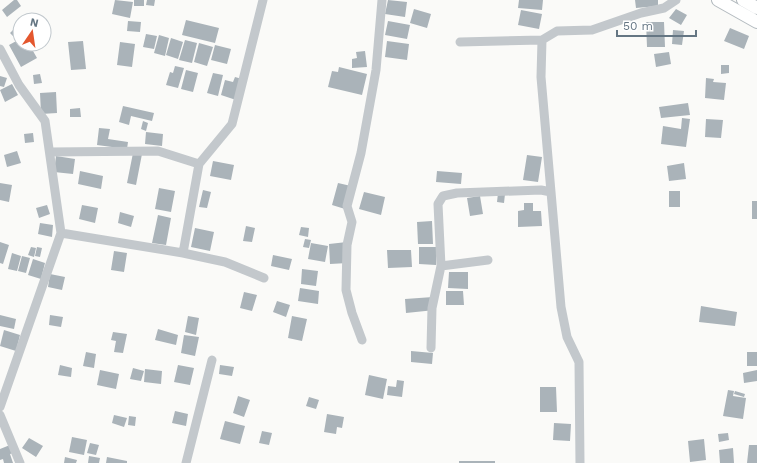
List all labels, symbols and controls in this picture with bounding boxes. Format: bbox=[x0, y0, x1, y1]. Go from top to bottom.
north arrow bbox=[12, 12, 52, 52]
scale bar bbox=[617, 12, 696, 38]
text: N bbox=[29, 15, 40, 30]
text: 50 m bbox=[623, 19, 653, 33]

